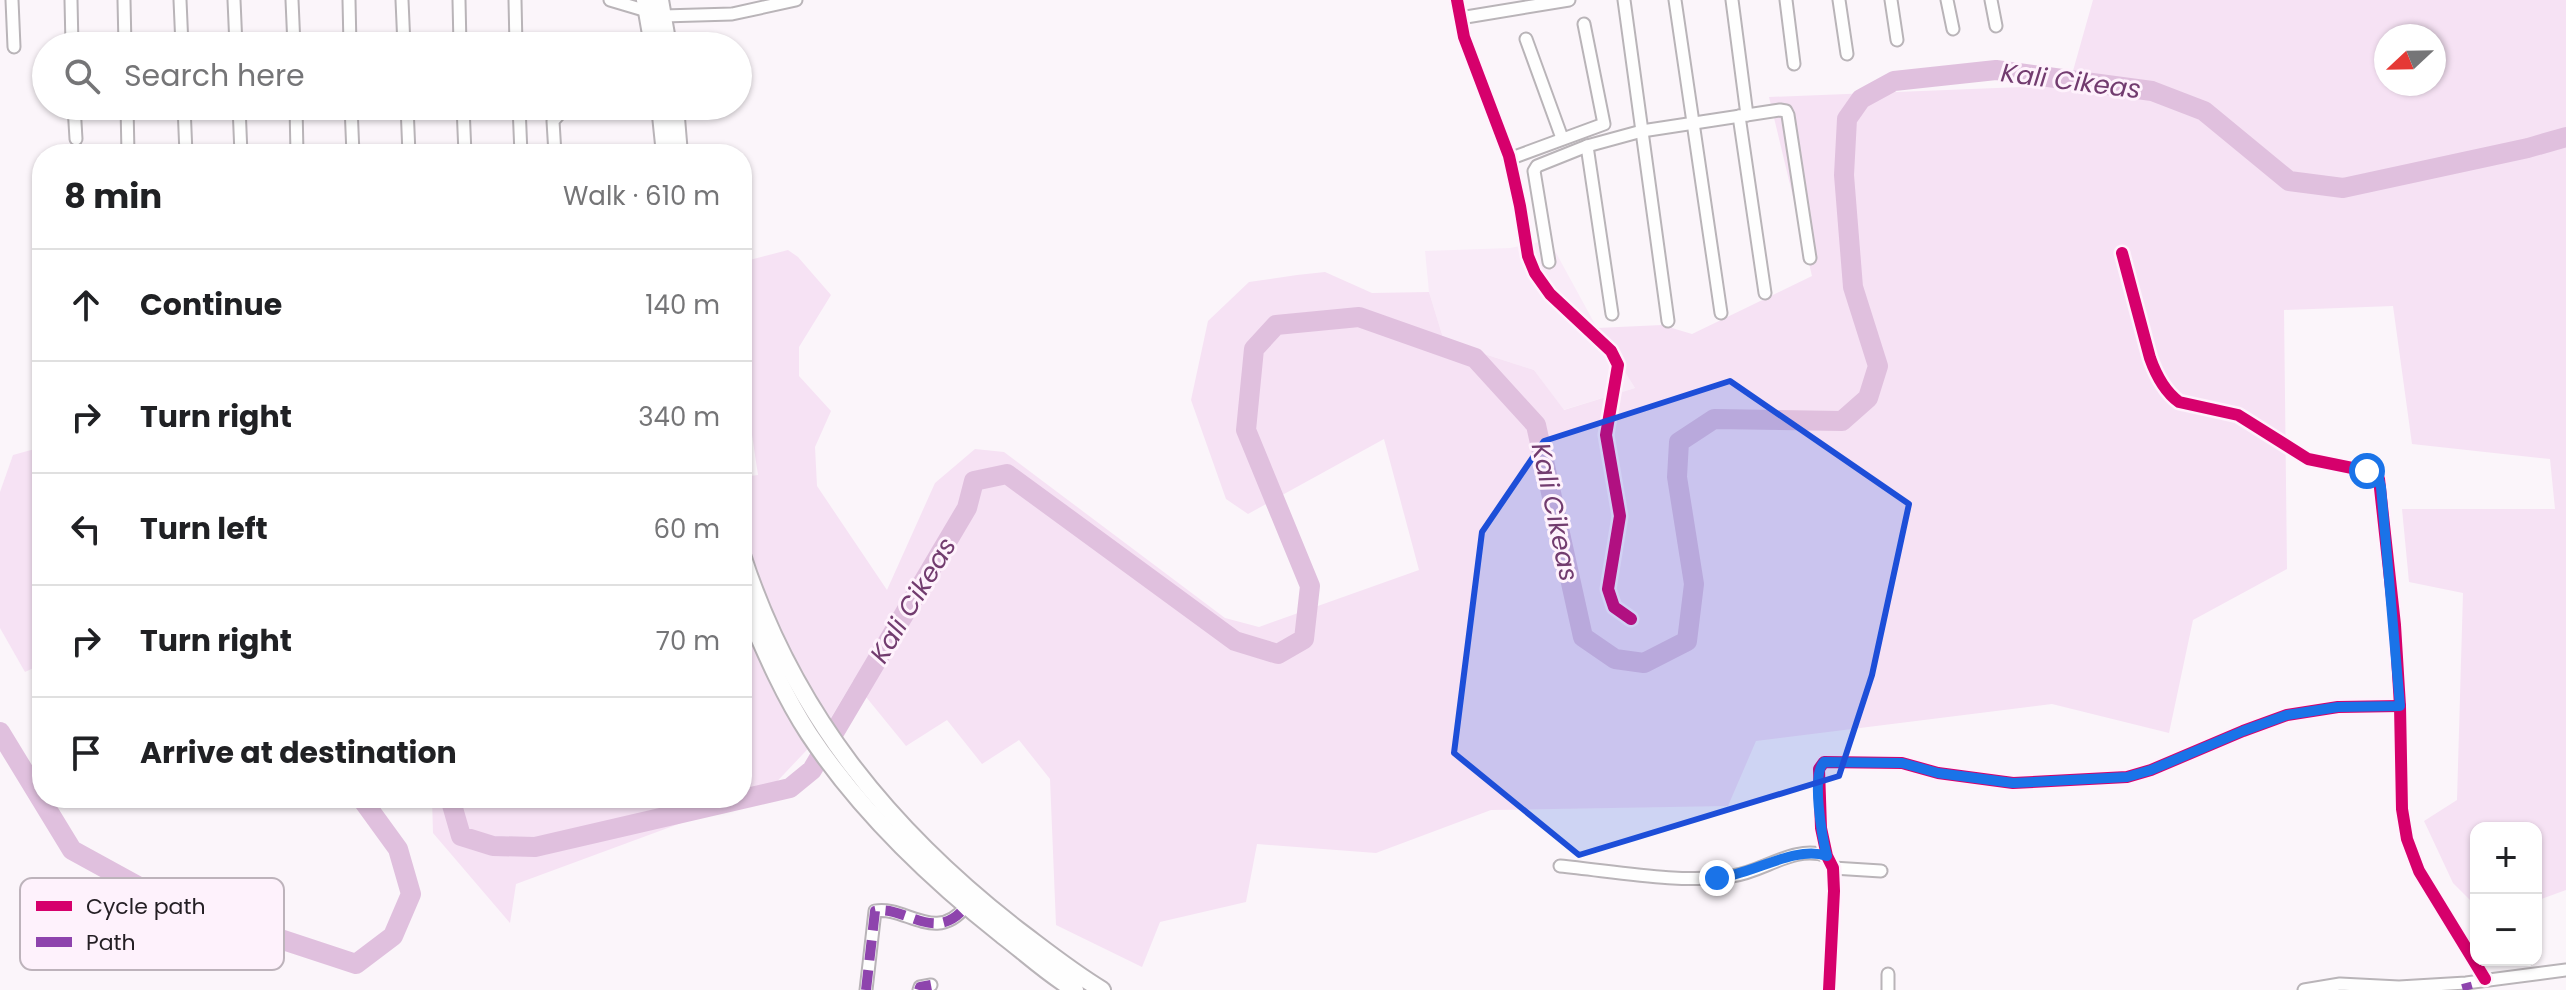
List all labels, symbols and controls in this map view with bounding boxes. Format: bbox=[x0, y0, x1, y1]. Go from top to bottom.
north arrow bbox=[2374, 24, 2446, 96]
search box bbox=[32, 32, 752, 120]
icon: search bbox=[60, 54, 104, 98]
text: Search here bbox=[124, 54, 305, 97]
water label: Kali Cikeas bbox=[1999, 55, 2143, 107]
text: 8 min bbox=[64, 172, 162, 220]
text: Walk · 610 m bbox=[563, 178, 720, 214]
icon: ahead bbox=[64, 283, 108, 327]
text: Continue bbox=[140, 283, 282, 326]
text: 140 m bbox=[645, 287, 720, 323]
icon: right bbox=[64, 395, 108, 439]
text: Turn right bbox=[140, 395, 292, 438]
text: 340 m bbox=[638, 399, 720, 435]
water label: Kali Cikeas bbox=[1523, 439, 1587, 585]
route start bbox=[2349, 453, 2385, 489]
icon: left bbox=[64, 507, 108, 551]
text: Turn left bbox=[140, 507, 268, 550]
text: 60 m bbox=[653, 511, 720, 547]
water label: Kali Cikeas bbox=[861, 530, 965, 670]
icon: right bbox=[64, 619, 108, 663]
text: Turn right bbox=[140, 619, 292, 662]
text: 70 m bbox=[656, 623, 720, 659]
icon: arrive bbox=[64, 731, 108, 775]
text: Arrive at destination bbox=[140, 731, 457, 774]
map controls bbox=[2470, 822, 2542, 966]
button: + bbox=[2470, 822, 2542, 894]
route end bbox=[1699, 860, 1735, 896]
legend bbox=[20, 878, 284, 970]
text: Cycle path bbox=[86, 891, 205, 922]
button: − bbox=[2470, 894, 2542, 966]
text: Path bbox=[86, 927, 136, 958]

